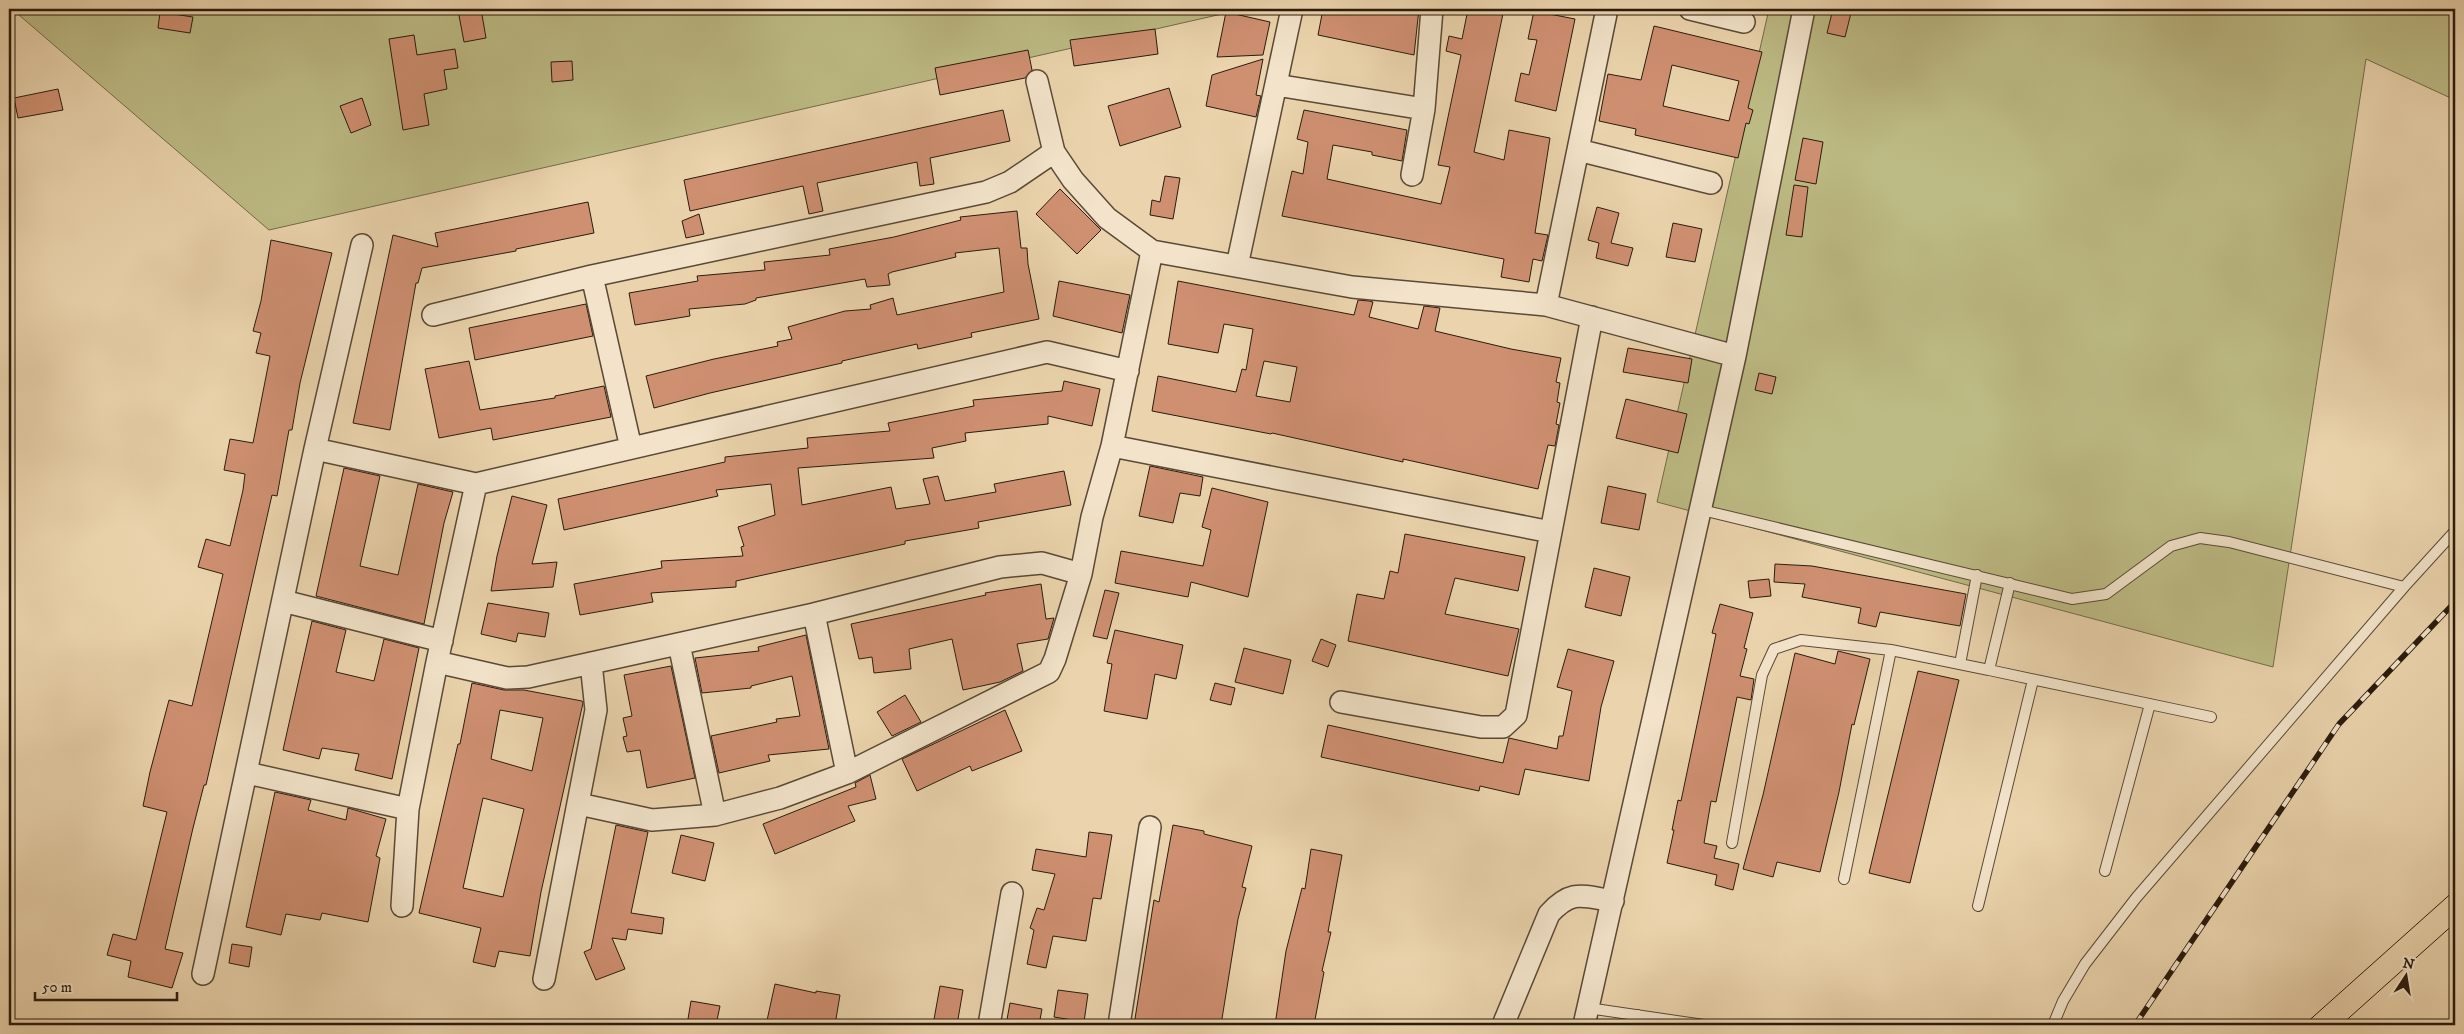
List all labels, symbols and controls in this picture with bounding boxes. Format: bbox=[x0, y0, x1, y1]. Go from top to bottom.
north arrow bbox=[2382, 952, 2432, 1002]
text: N bbox=[2401, 954, 2416, 974]
scale bar bbox=[35, 969, 178, 1001]
text: 50 m bbox=[42, 978, 72, 997]

